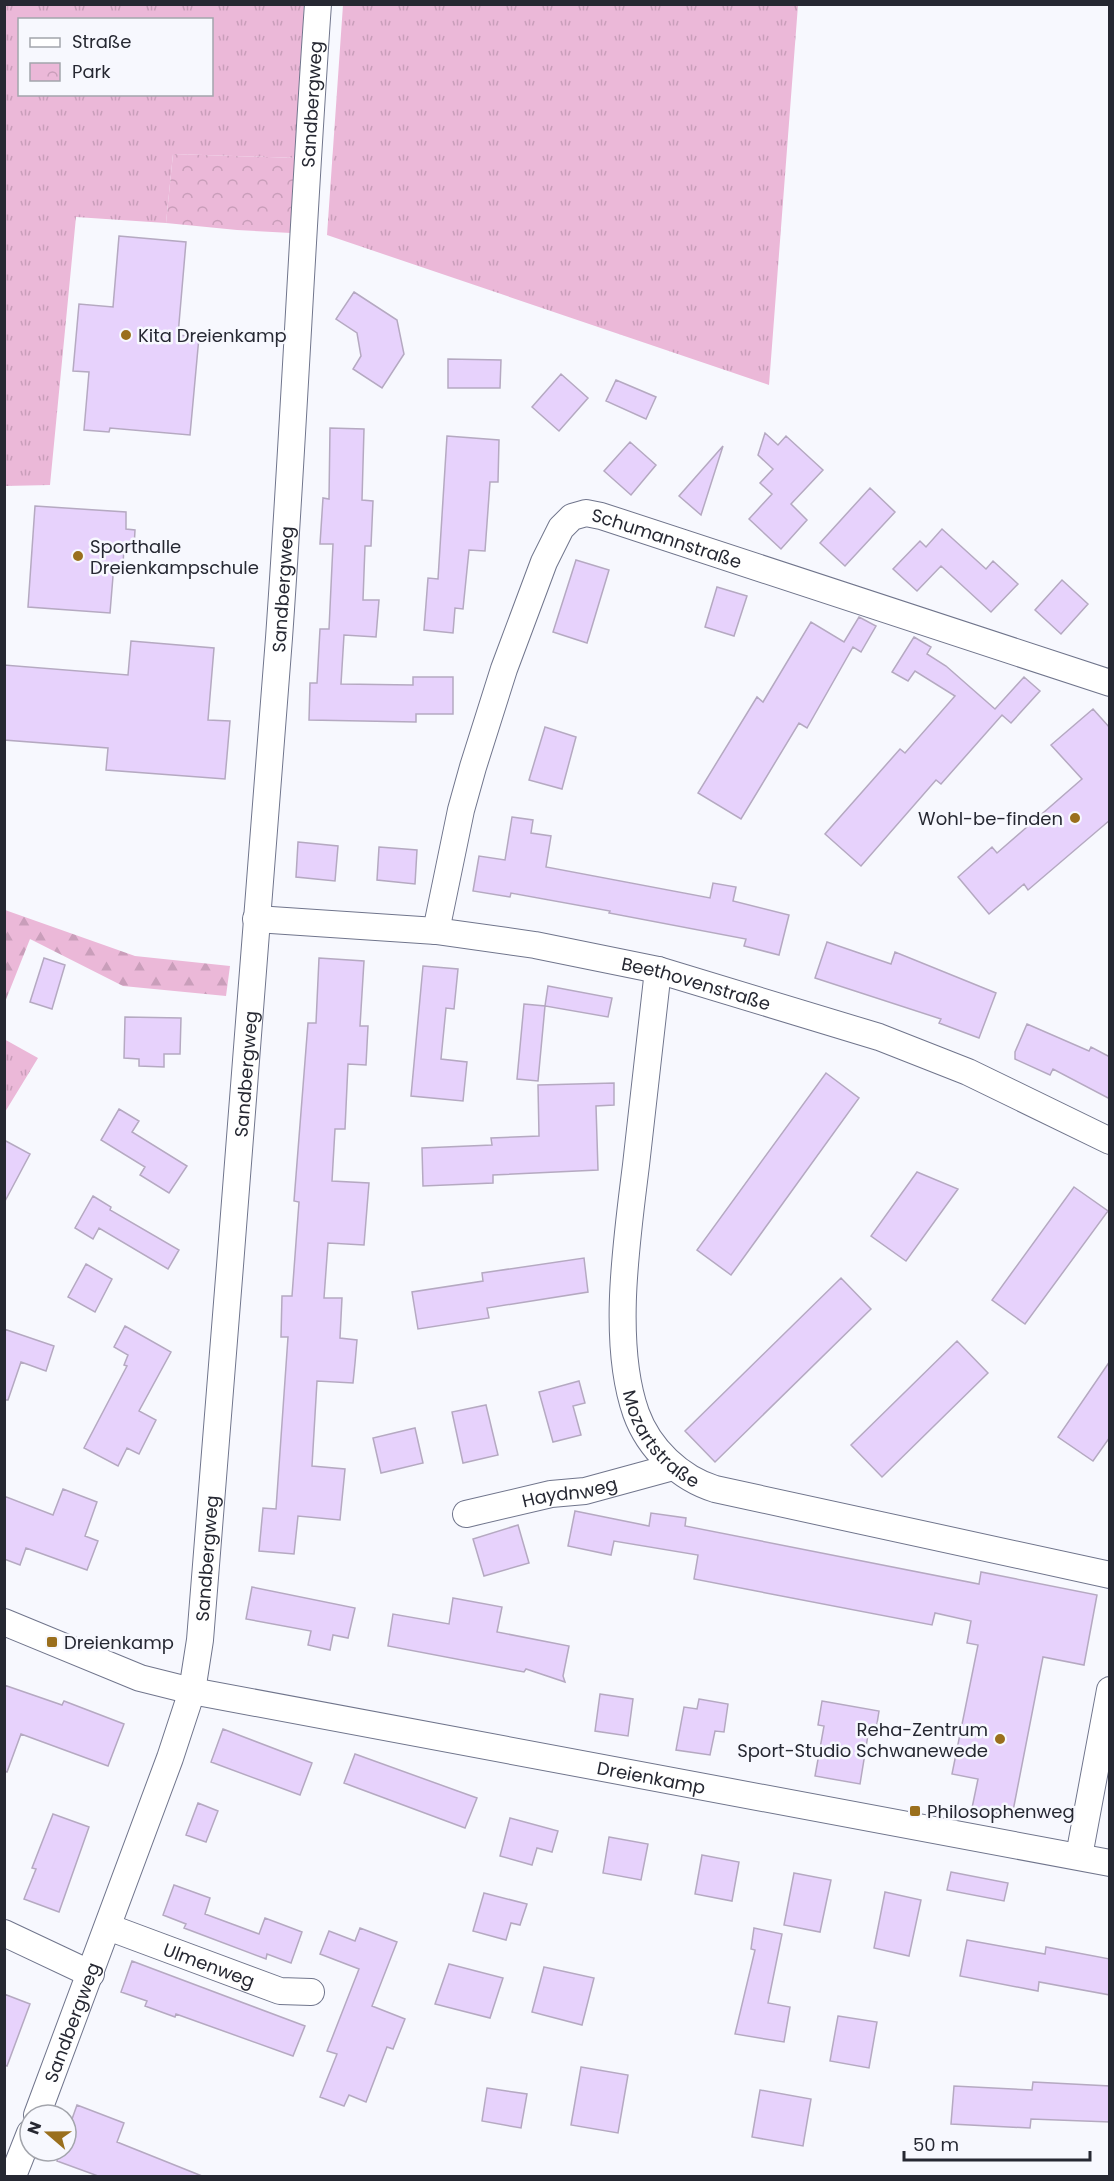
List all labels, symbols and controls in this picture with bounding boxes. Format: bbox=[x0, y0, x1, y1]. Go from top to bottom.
legend bbox=[18, 18, 213, 96]
text: Straße bbox=[72, 29, 131, 54]
street label: Sandbergweg bbox=[295, 40, 328, 168]
text: Park bbox=[72, 59, 111, 84]
place label: Kita Dreienkamp bbox=[138, 323, 287, 348]
marker: Kita Dreienkamp bbox=[119, 328, 133, 342]
street label: Schumannstraße bbox=[590, 502, 745, 574]
street label: Sandbergweg bbox=[265, 525, 299, 653]
place label: Sporthalle Dreienkampschule bbox=[90, 534, 259, 580]
marker: Sporthalle Dreienkampschule bbox=[71, 549, 85, 563]
place label: Wohl-be-finden bbox=[918, 806, 1063, 831]
marker: Wohl-be-finden bbox=[1068, 811, 1082, 825]
street label: Beethovenstraße bbox=[619, 950, 774, 1016]
street label: Sandbergweg bbox=[228, 1010, 263, 1138]
street label: Mozartstraße bbox=[617, 1387, 704, 1493]
street label: Haydnweg bbox=[519, 1470, 620, 1513]
street label: Sandbergweg bbox=[189, 1494, 224, 1623]
place label: Dreienkamp bbox=[64, 1630, 174, 1655]
marker: Dreienkamp bbox=[45, 1635, 59, 1649]
place label: Reha-Zentrum Sport-Studio Schwanewede bbox=[737, 1717, 988, 1763]
marker: Reha-Zentrum Sport-Studio Schwanewede bbox=[993, 1732, 1007, 1746]
street label: Dreienkamp bbox=[595, 1755, 708, 1799]
place label: Philosophenweg bbox=[927, 1799, 1075, 1824]
marker: Philosophenweg bbox=[908, 1804, 922, 1818]
street label: Ulmenweg bbox=[160, 1936, 259, 1993]
street label: Sandbergweg bbox=[38, 1958, 105, 2086]
north arrow bbox=[18, 2103, 78, 2163]
text: N bbox=[22, 2118, 47, 2138]
scale bar bbox=[904, 2124, 1090, 2162]
text: 50 m bbox=[913, 2132, 959, 2157]

